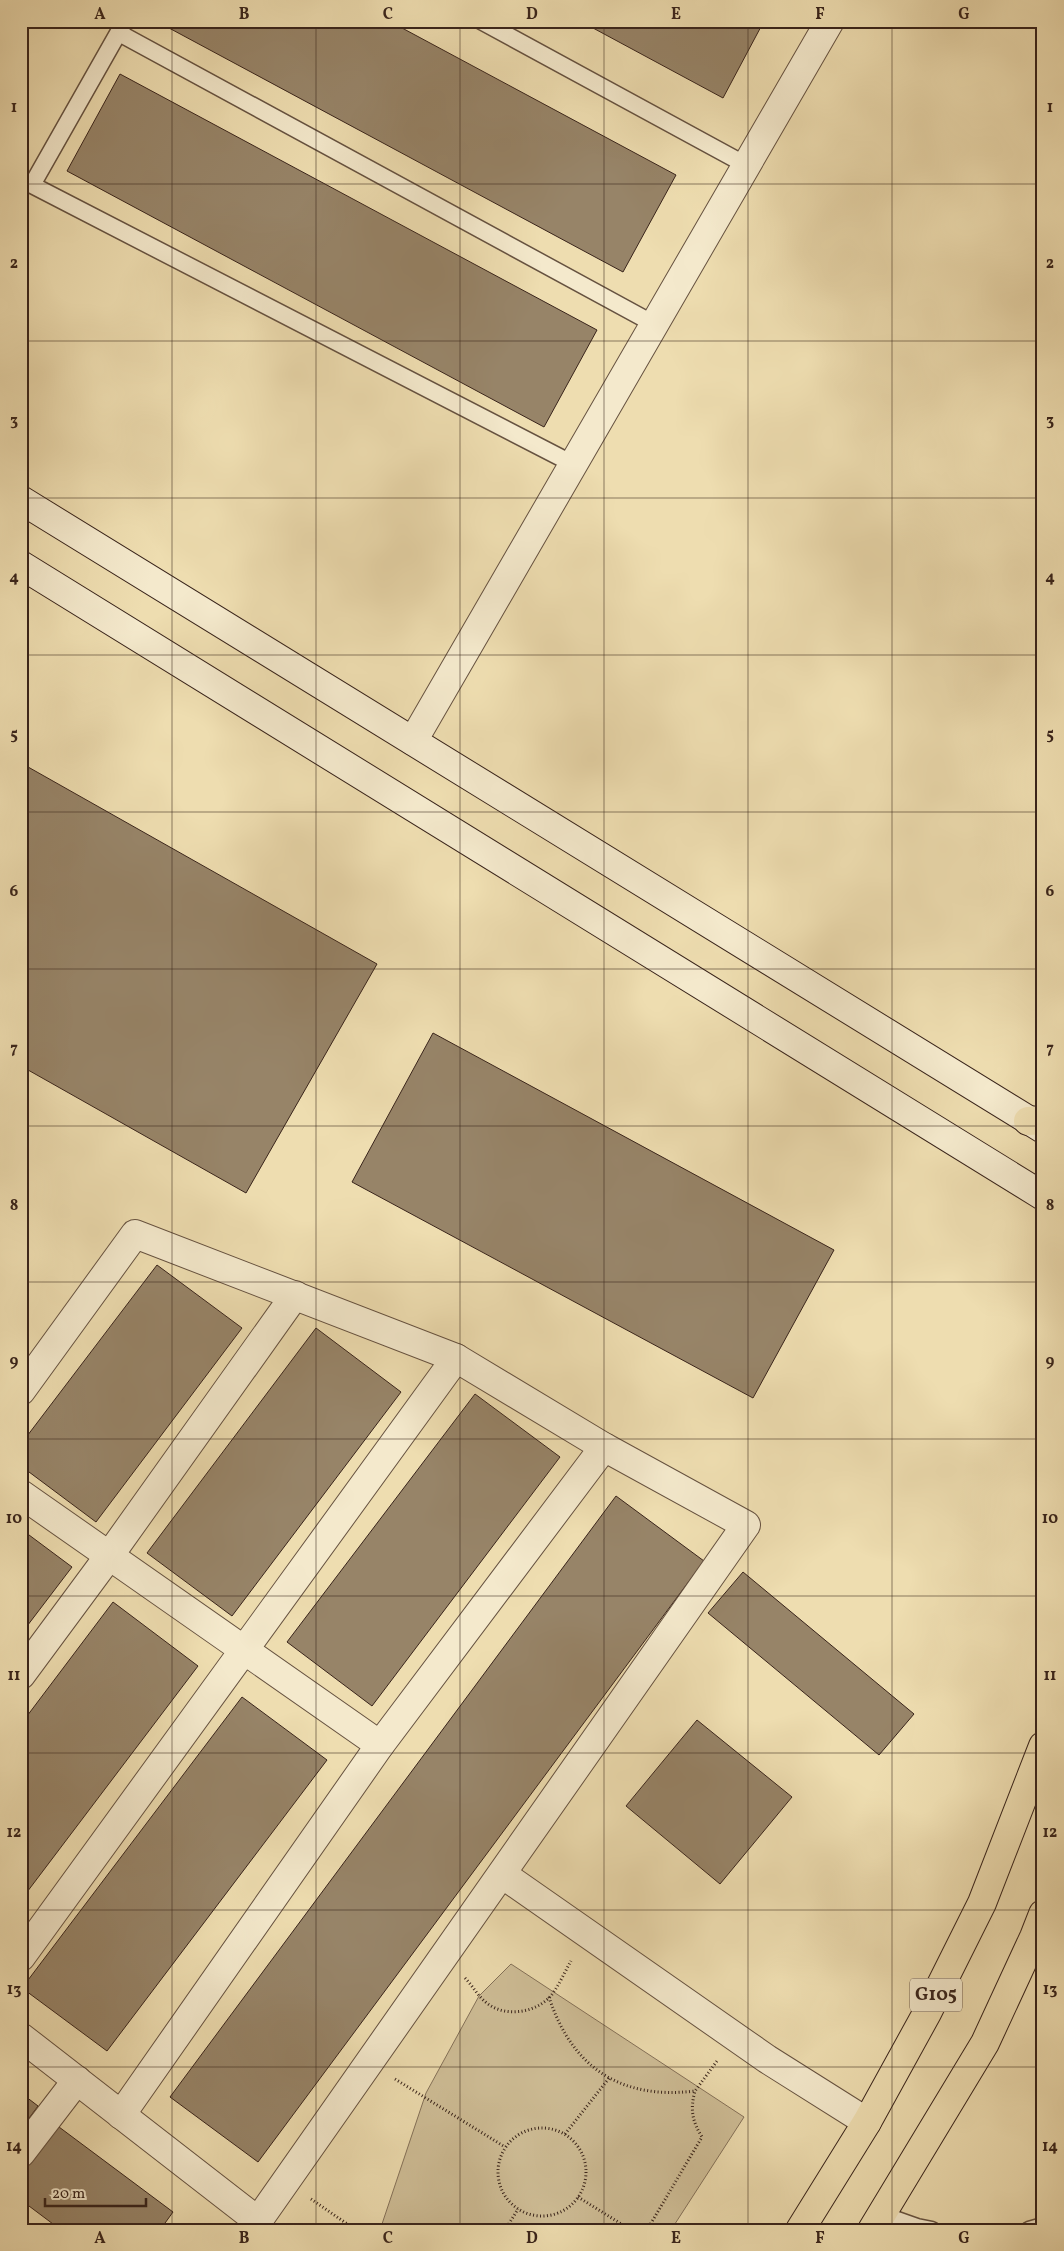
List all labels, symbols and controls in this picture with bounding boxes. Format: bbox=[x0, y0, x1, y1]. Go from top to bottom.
text: A bbox=[94, 4, 106, 26]
text: B bbox=[239, 4, 250, 26]
text: C bbox=[383, 4, 393, 26]
text: D bbox=[526, 4, 538, 26]
text: E bbox=[671, 4, 681, 26]
text: F bbox=[815, 4, 825, 26]
text: G bbox=[958, 4, 970, 26]
text: 1 bbox=[11, 97, 17, 119]
text: 1 bbox=[1047, 97, 1053, 119]
text: 2 bbox=[10, 253, 18, 275]
text: 2 bbox=[1046, 253, 1054, 275]
text: 3 bbox=[10, 410, 18, 432]
text: 3 bbox=[1046, 410, 1054, 432]
text: 4 bbox=[9, 567, 19, 589]
text: 4 bbox=[1045, 567, 1055, 589]
text: 5 bbox=[10, 724, 18, 746]
text: 5 bbox=[1046, 724, 1054, 746]
text: 6 bbox=[10, 881, 19, 903]
text: 6 bbox=[1046, 881, 1055, 903]
text: 7 bbox=[10, 1038, 18, 1060]
text: 7 bbox=[1046, 1038, 1054, 1060]
text: 8 bbox=[10, 1195, 18, 1217]
text: 8 bbox=[1046, 1195, 1054, 1217]
text: 9 bbox=[10, 1351, 19, 1373]
text: 9 bbox=[1046, 1351, 1055, 1373]
text: 10 bbox=[6, 1508, 22, 1530]
text: 10 bbox=[1042, 1508, 1058, 1530]
text: 11 bbox=[8, 1665, 20, 1687]
text: 11 bbox=[1044, 1665, 1056, 1687]
text: 12 bbox=[7, 1822, 21, 1844]
text: 12 bbox=[1043, 1822, 1057, 1844]
road number: G105 bbox=[910, 1978, 962, 2012]
text: 13 bbox=[7, 1979, 21, 2001]
text: 13 bbox=[1043, 1979, 1057, 2001]
text: 14 bbox=[6, 2136, 22, 2158]
text: 14 bbox=[1042, 2136, 1058, 2158]
scale bar bbox=[45, 2176, 146, 2208]
text: 20 m bbox=[52, 2184, 85, 2205]
text: A bbox=[94, 2228, 106, 2250]
text: B bbox=[239, 2228, 250, 2250]
text: C bbox=[383, 2228, 393, 2250]
text: D bbox=[526, 2228, 538, 2250]
text: E bbox=[671, 2228, 681, 2250]
text: F bbox=[815, 2228, 825, 2250]
text: G bbox=[958, 2228, 970, 2250]

